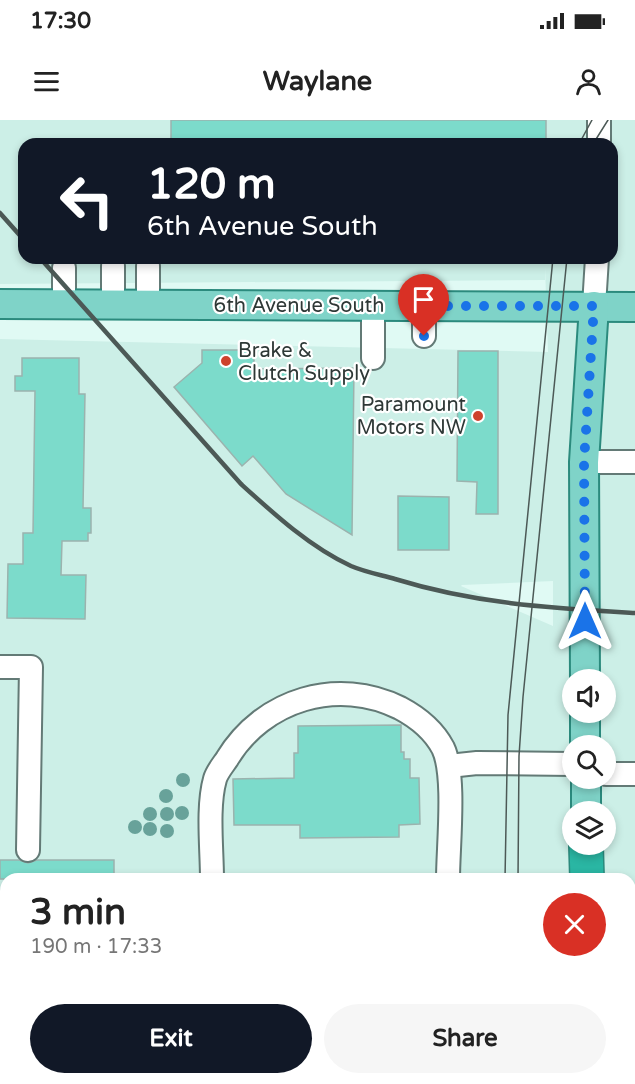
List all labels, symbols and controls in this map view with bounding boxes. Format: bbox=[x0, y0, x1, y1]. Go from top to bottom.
text: 17:30 bbox=[30, 8, 91, 34]
icon: menu bbox=[30, 65, 63, 98]
text: Waylane bbox=[263, 65, 372, 98]
icon: person bbox=[572, 65, 605, 98]
text: 120 m bbox=[147, 159, 276, 210]
icon: left bbox=[48, 162, 126, 240]
text: 6th Avenue South bbox=[147, 210, 378, 243]
pin bbox=[398, 274, 449, 336]
icon: arrive bbox=[407, 283, 440, 316]
street label: 6th Avenue South bbox=[214, 294, 384, 318]
place label: Brake & Clutch Supply bbox=[238, 339, 370, 386]
marker: Brake & Clutch Supply bbox=[219, 354, 233, 368]
place label: Paramount Motors NW bbox=[356, 393, 466, 440]
marker: Paramount Motors NW bbox=[471, 409, 485, 423]
position arrow bbox=[553, 589, 617, 653]
map controls bbox=[562, 669, 616, 855]
button: sound bbox=[562, 669, 616, 723]
button: search bbox=[562, 735, 616, 789]
button: layers bbox=[562, 801, 616, 855]
text: 3 min bbox=[30, 891, 126, 934]
button: close bbox=[543, 893, 606, 956]
text: 190 m · 17:33 bbox=[30, 935, 162, 959]
button: Exit bbox=[30, 1004, 312, 1073]
button: Share bbox=[324, 1004, 606, 1073]

